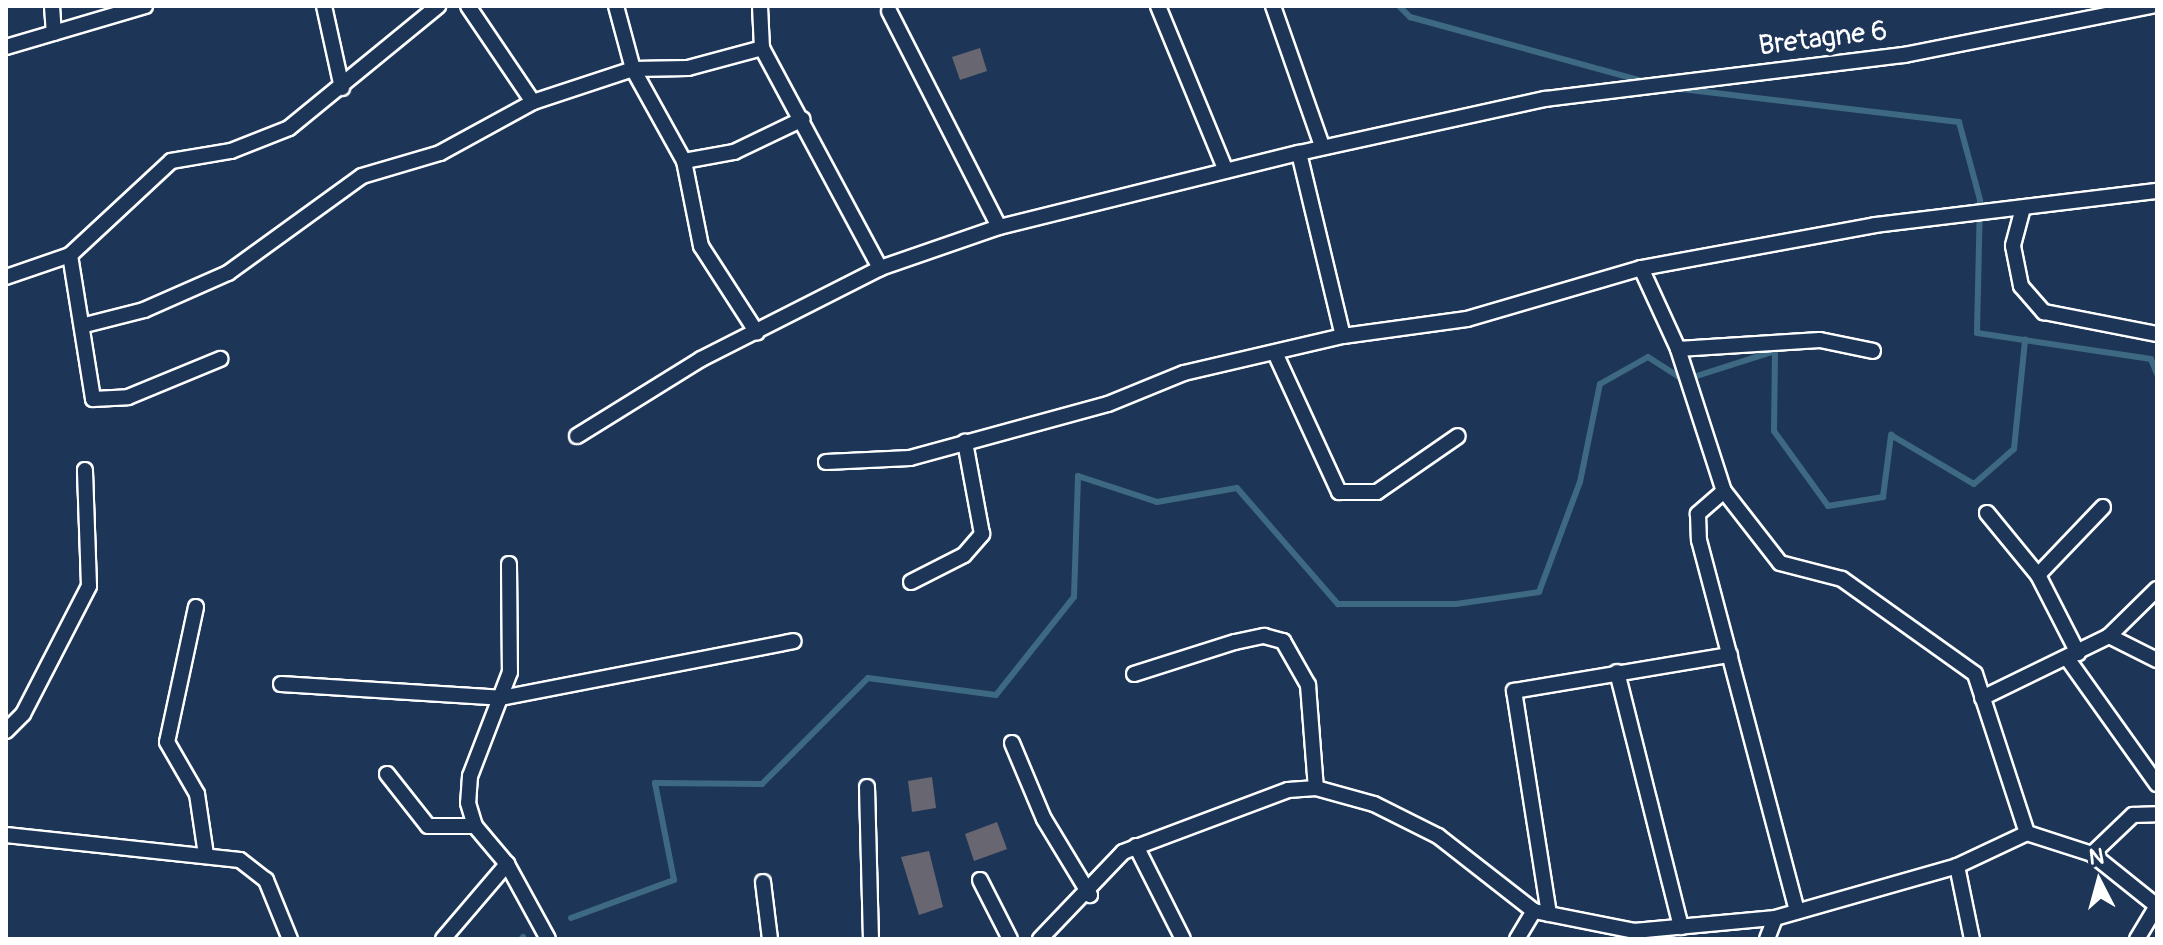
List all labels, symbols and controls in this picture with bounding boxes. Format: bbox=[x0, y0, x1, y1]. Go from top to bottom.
street label: Bretagne 6 bbox=[1757, 14, 1889, 64]
north arrow bbox=[2059, 841, 2139, 921]
text: N bbox=[2088, 842, 2105, 872]

